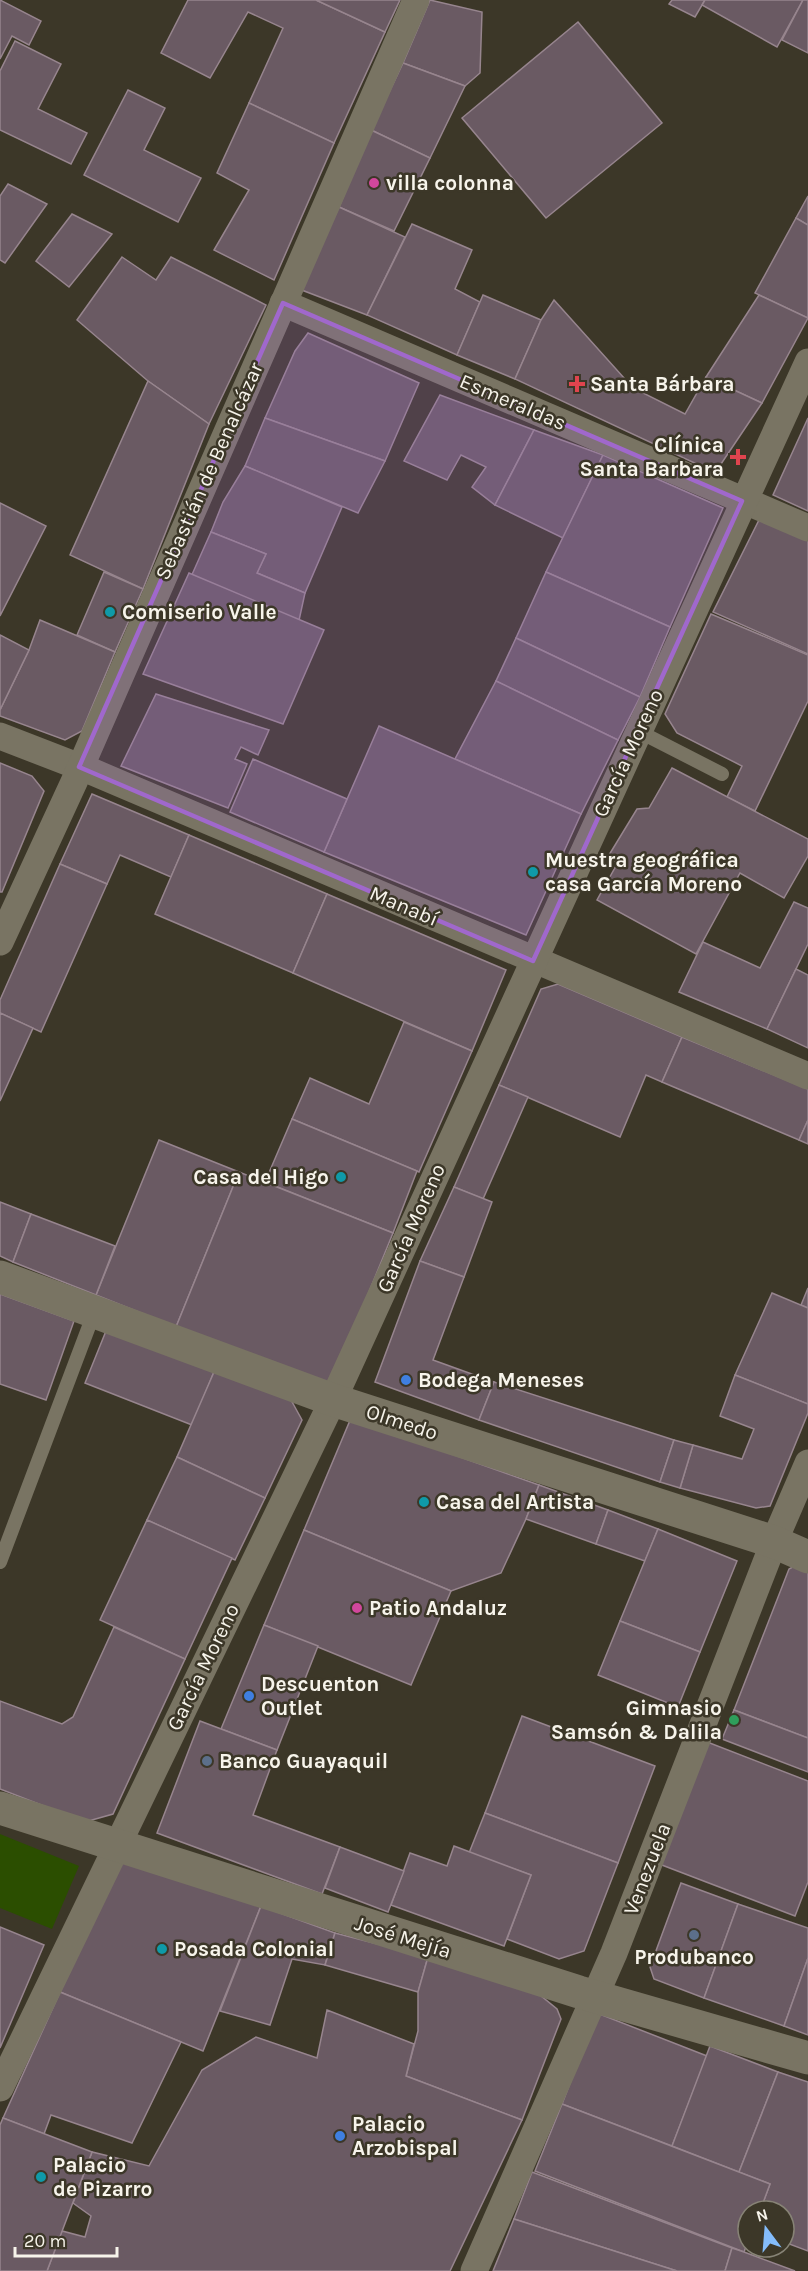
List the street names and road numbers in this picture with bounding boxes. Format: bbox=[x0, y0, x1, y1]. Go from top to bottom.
street label: Sebastián de Benalcázar bbox=[150, 358, 268, 583]
street label: Esmeraldas bbox=[456, 369, 570, 435]
street label: García Moreno bbox=[588, 685, 668, 821]
street label: Manabí bbox=[366, 881, 443, 931]
street label: García Moreno bbox=[372, 1160, 450, 1296]
street label: Olmedo bbox=[363, 1399, 441, 1445]
street label: García Moreno bbox=[162, 1600, 244, 1734]
street label: Venezuela bbox=[619, 1820, 675, 1918]
street label: José Mejía bbox=[352, 1911, 454, 1963]

